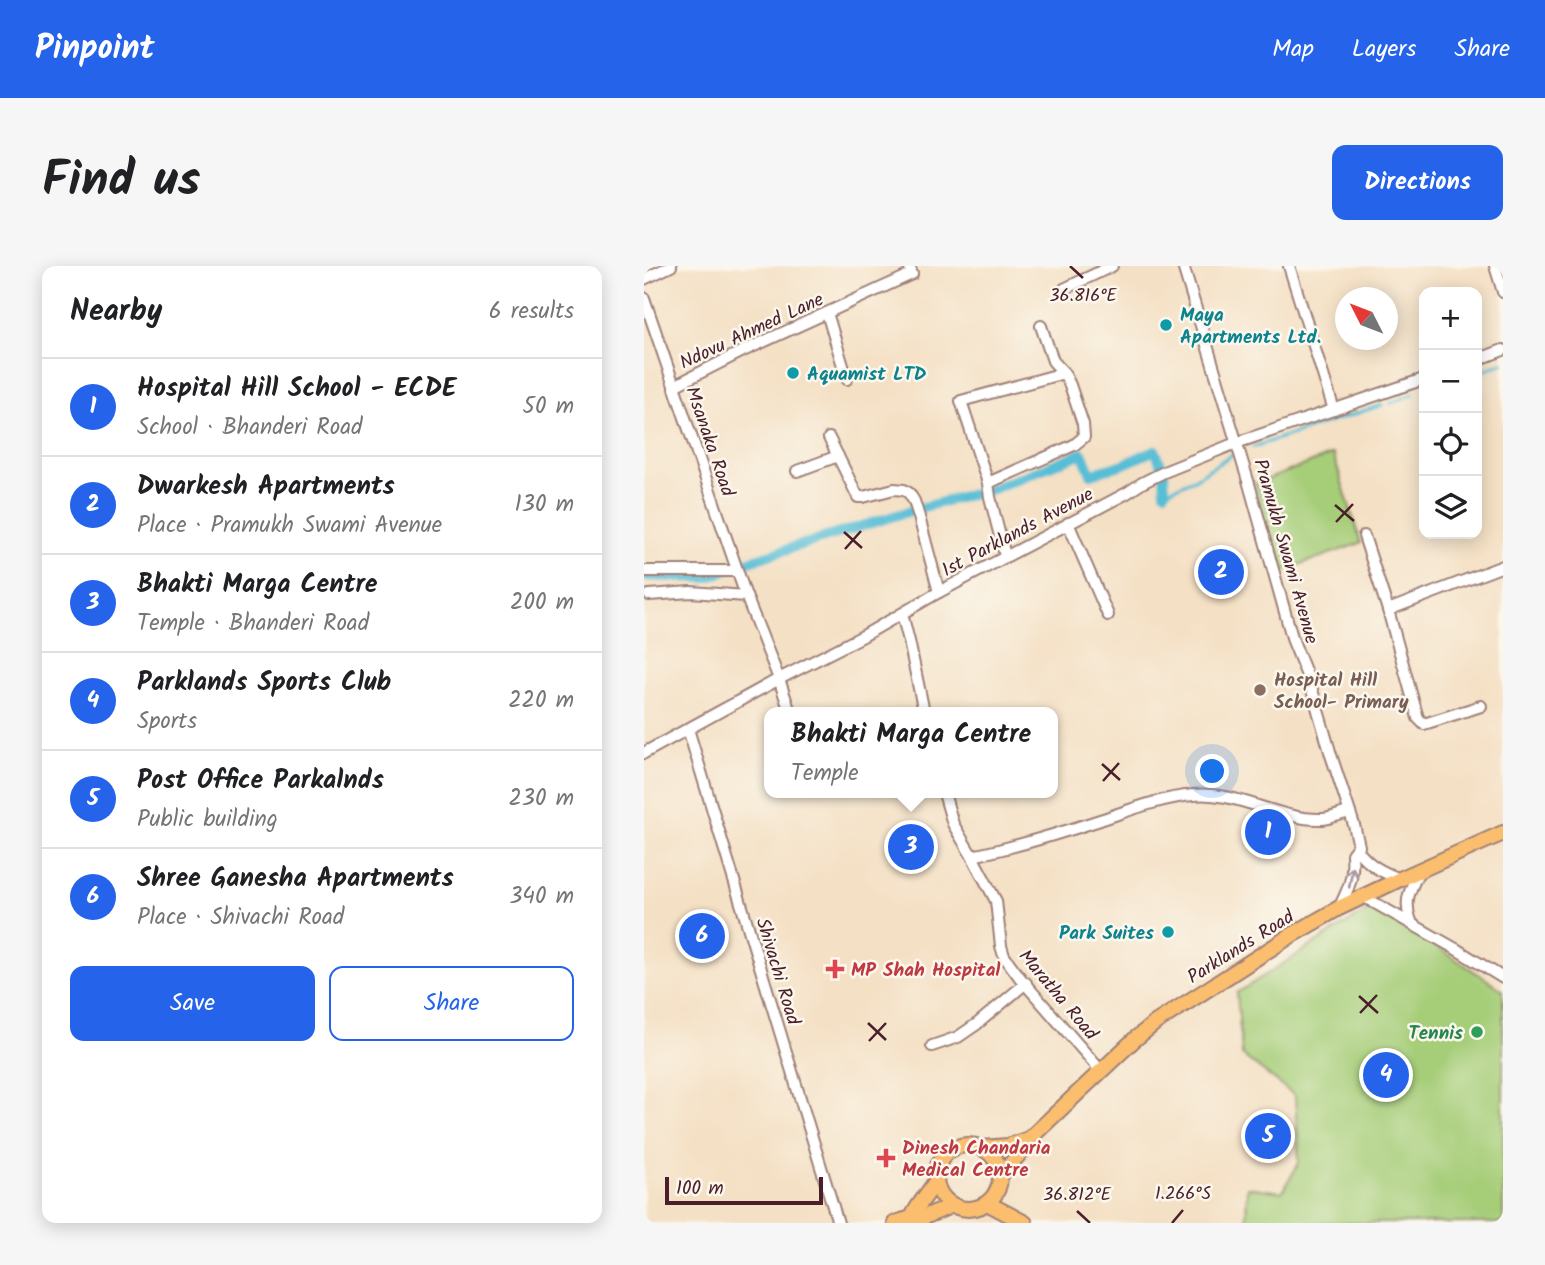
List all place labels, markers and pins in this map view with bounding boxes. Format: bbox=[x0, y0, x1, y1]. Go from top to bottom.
place label: Maya Apartments Ltd. bbox=[1180, 301, 1321, 353]
marker: Maya Apartments Ltd. bbox=[1158, 317, 1174, 333]
place label: Aquamist LTD bbox=[807, 360, 927, 390]
marker: Aquamist LTD bbox=[785, 365, 801, 381]
pin: 2 bbox=[1198, 546, 1244, 598]
place label: Hospital Hill School- Primary bbox=[1274, 666, 1409, 718]
marker: Hospital Hill School- Primary bbox=[1252, 682, 1268, 698]
pin: 1 bbox=[1245, 806, 1291, 858]
pin: 3 bbox=[888, 821, 934, 873]
pin: 6 bbox=[679, 910, 725, 962]
place label: Park Suites bbox=[1059, 919, 1154, 949]
marker: Park Suites bbox=[1160, 924, 1176, 940]
place label: MP Shah Hospital bbox=[851, 956, 1001, 986]
marker: MP Shah Hospital bbox=[825, 959, 845, 979]
place label: Tennis bbox=[1409, 1019, 1463, 1049]
marker: Tennis bbox=[1469, 1024, 1485, 1040]
pin: 4 bbox=[1363, 1049, 1409, 1101]
pin: 5 bbox=[1245, 1110, 1291, 1162]
place label: Dinesh Chandaria Medical Centre bbox=[902, 1134, 1051, 1186]
marker: Dinesh Chandaria Medical Centre bbox=[876, 1148, 896, 1168]

